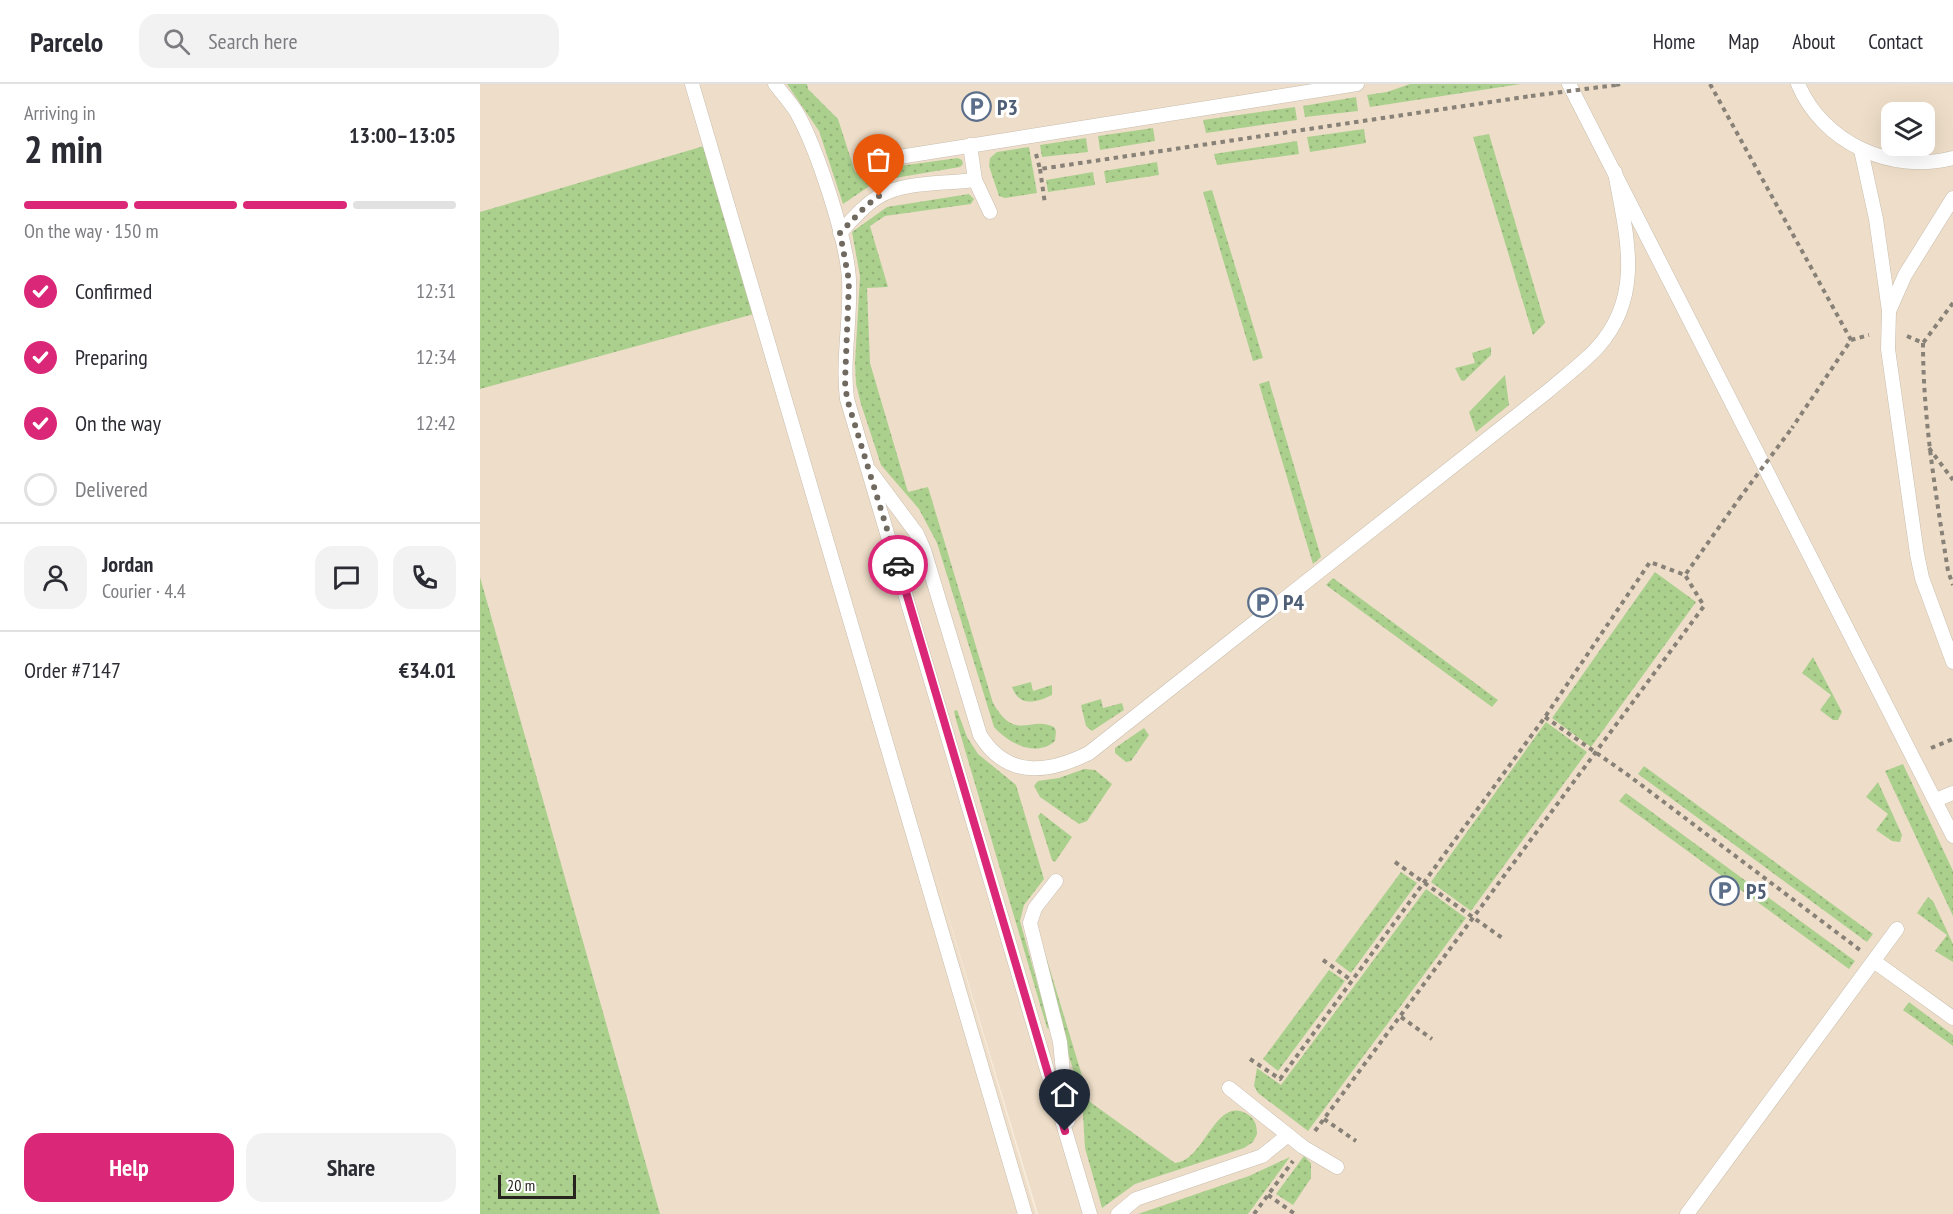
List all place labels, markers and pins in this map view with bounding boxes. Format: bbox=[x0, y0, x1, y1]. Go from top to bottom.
parking icon: P3 bbox=[960, 91, 992, 123]
place label: P3 bbox=[997, 93, 1018, 121]
pin bbox=[853, 134, 904, 196]
parking icon: P4 bbox=[1246, 586, 1278, 618]
place label: P4 bbox=[1283, 588, 1304, 616]
parking icon: P5 bbox=[1709, 875, 1741, 907]
place label: P5 bbox=[1746, 877, 1767, 905]
pin bbox=[1039, 1069, 1090, 1131]

